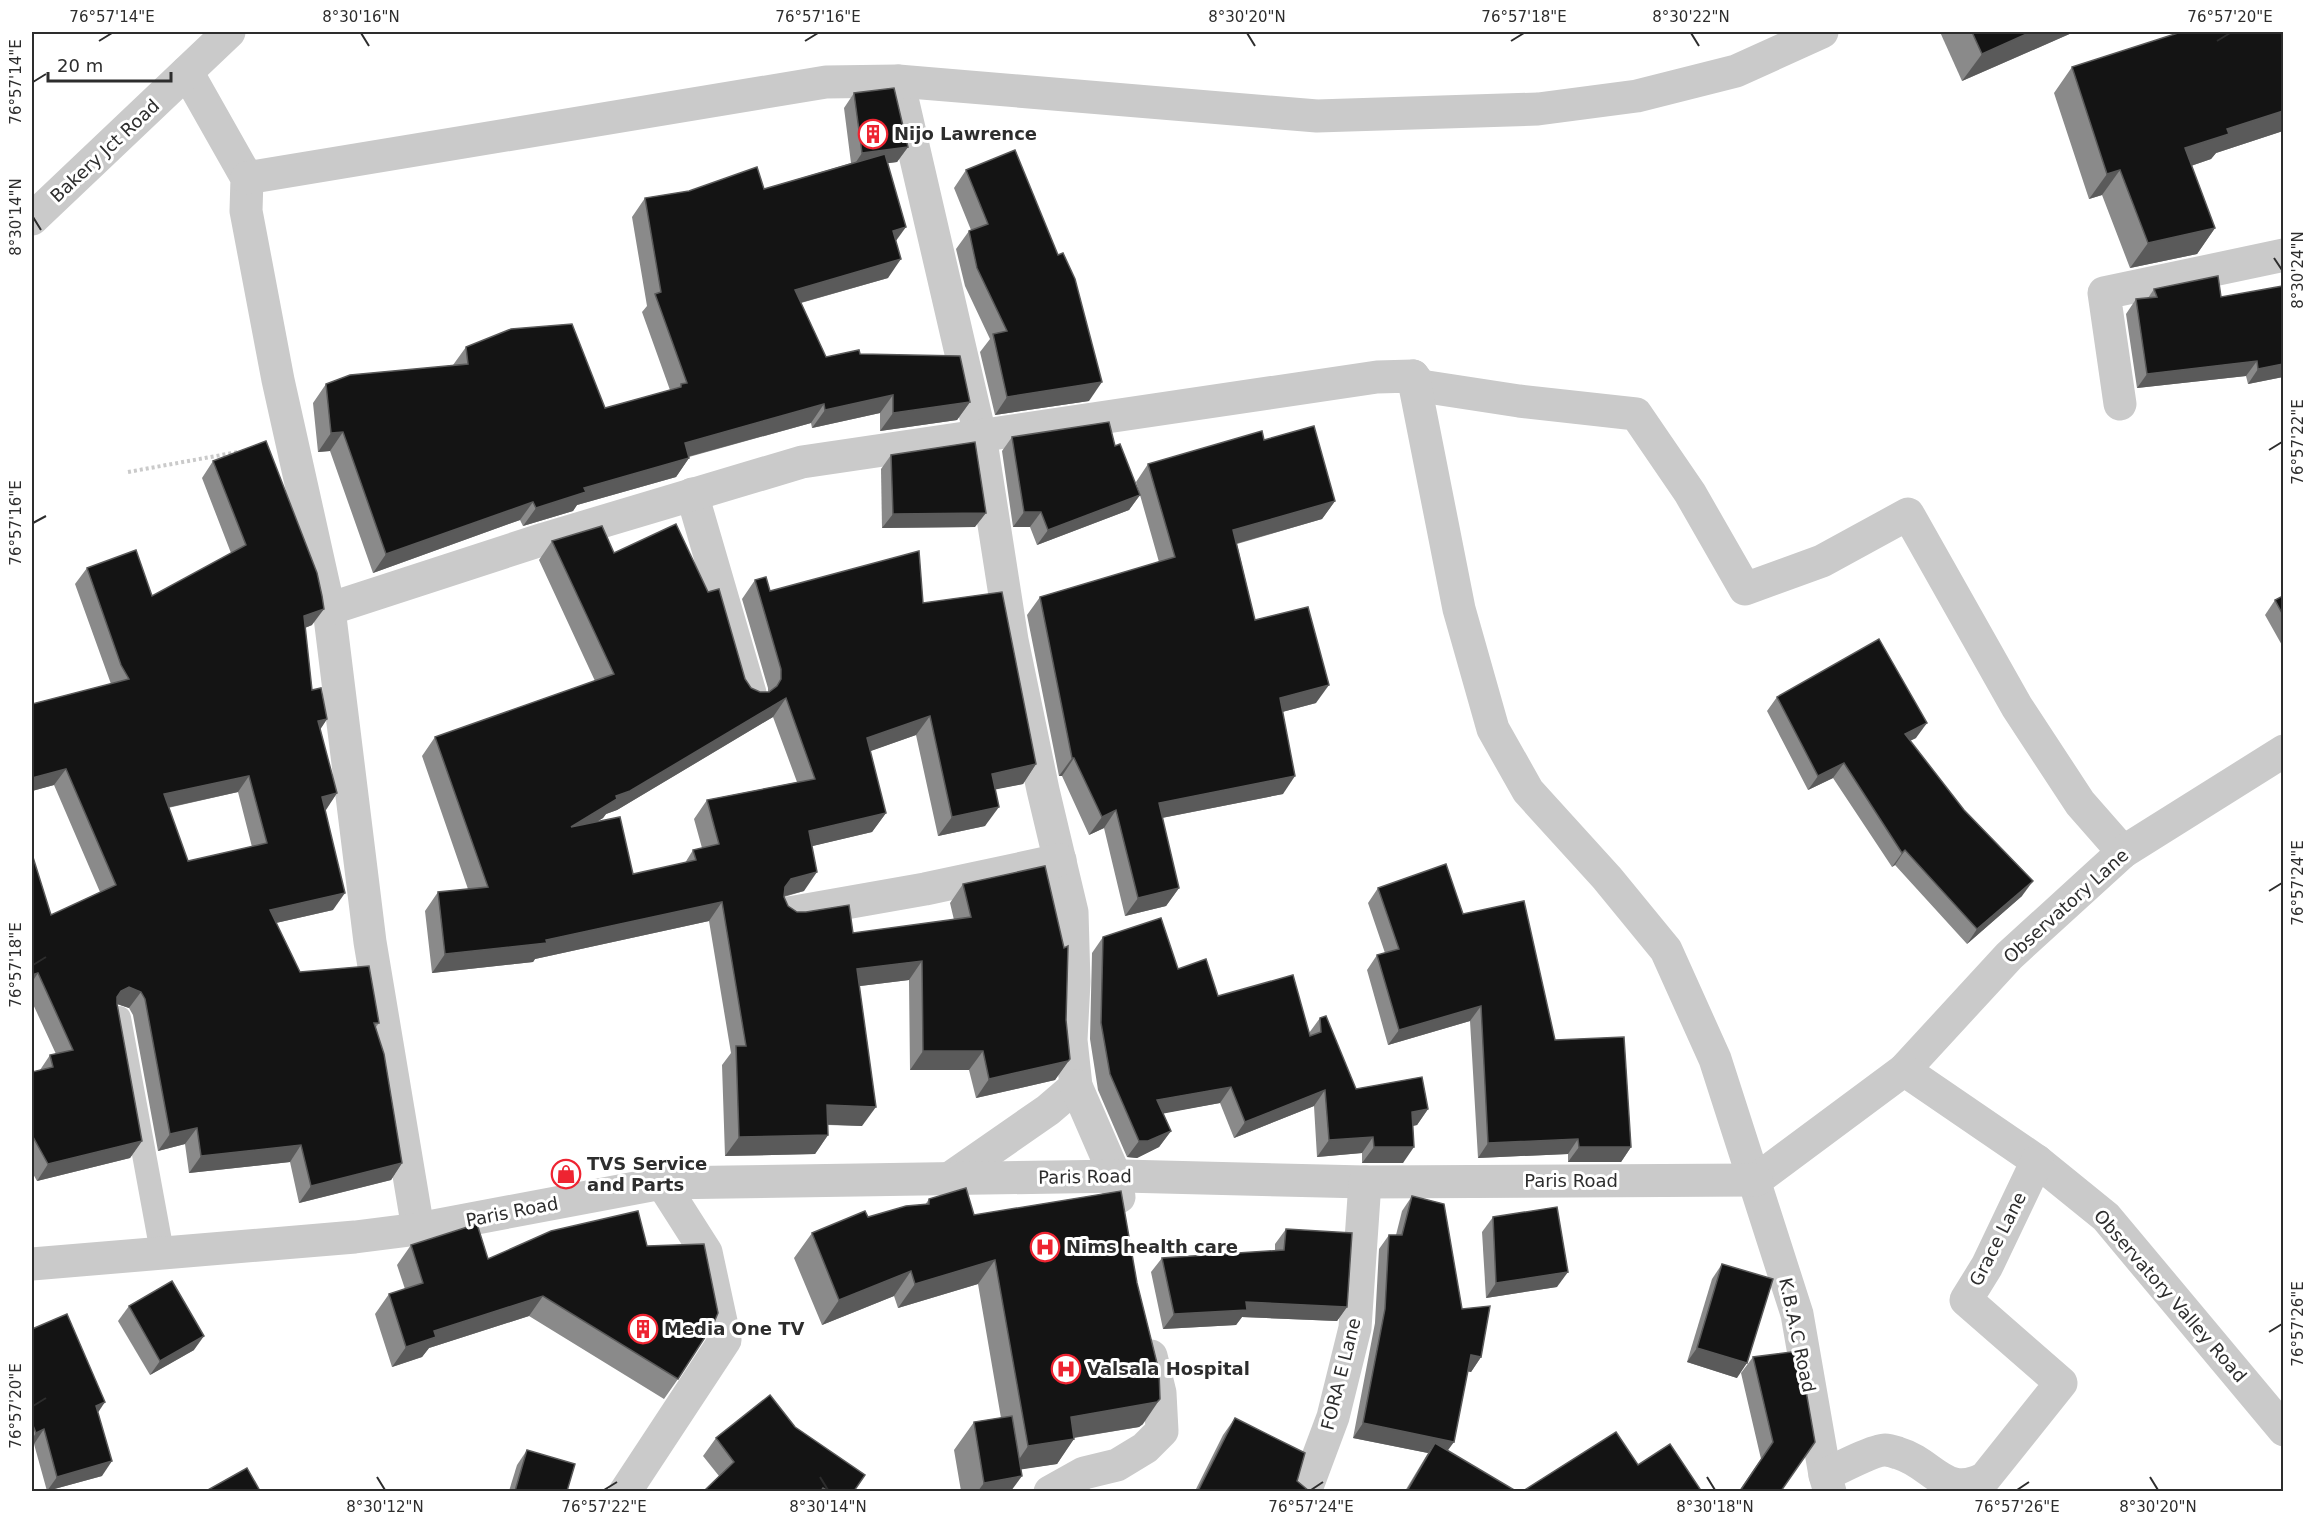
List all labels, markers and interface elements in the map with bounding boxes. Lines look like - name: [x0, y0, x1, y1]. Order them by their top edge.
- text: 76°57'14"E: [69, 8, 155, 26]
- text: 8°30'16"N: [322, 8, 400, 26]
- text: 76°57'16"E: [775, 8, 861, 26]
- text: 8°30'20"N: [1208, 8, 1286, 26]
- text: 76°57'18"E: [1481, 8, 1567, 26]
- text: 8°30'22"N: [1652, 8, 1730, 26]
- text: 76°57'20"E: [2187, 8, 2273, 26]
- text: 76°57'14"E: [7, 39, 25, 125]
- scale bar: [48, 45, 171, 83]
- text: 20 m: [57, 55, 103, 76]
- street label: Bakery Jct Road: [46, 95, 163, 206]
- building icon: Nijo Lawrence: [857, 118, 889, 150]
- place label: Nijo Lawrence: [894, 123, 1037, 144]
- text: 8°30'14"N: [7, 178, 25, 256]
- text: 8°30'24"N: [2289, 231, 2307, 309]
- text: 76°57'22"E: [2289, 399, 2307, 485]
- text: 76°57'16"E: [7, 480, 25, 566]
- text: 76°57'24"E: [2289, 840, 2307, 926]
- street label: Observatory Lane: [1999, 844, 2132, 967]
- text: 76°57'18"E: [7, 922, 25, 1008]
- place label: TVS Service and Parts: [587, 1153, 707, 1195]
- shop icon: TVS Service and Parts: [550, 1158, 582, 1190]
- street label: Paris Road: [1038, 1165, 1132, 1188]
- street label: Paris Road: [1524, 1170, 1618, 1191]
- street label: Grace Lane: [1965, 1188, 2030, 1289]
- street label: Paris Road: [464, 1192, 560, 1231]
- street label: Observatory Valley Road: [2090, 1205, 2251, 1386]
- hospital icon: Nims health care: [1029, 1231, 1061, 1263]
- place label: Nims health care: [1066, 1236, 1238, 1257]
- street label: K.B.A.C Road: [1775, 1276, 1820, 1394]
- text: 76°57'26"E: [2289, 1281, 2307, 1367]
- building icon: Media One TV: [627, 1313, 659, 1345]
- street label: FORA E Lane: [1316, 1316, 1365, 1432]
- place label: Media One TV: [664, 1318, 804, 1339]
- hospital icon: Valsala Hospital: [1050, 1353, 1082, 1385]
- place label: Valsala Hospital: [1087, 1358, 1250, 1379]
- text: 76°57'20"E: [7, 1363, 25, 1449]
- text: 8°30'12"N: [346, 1498, 424, 1516]
- text: 76°57'22"E: [561, 1498, 647, 1516]
- text: 8°30'14"N: [789, 1498, 867, 1516]
- text: 76°57'24"E: [1268, 1498, 1354, 1516]
- text: 8°30'18"N: [1676, 1498, 1754, 1516]
- text: 76°57'26"E: [1974, 1498, 2060, 1516]
- text: 8°30'20"N: [2119, 1498, 2197, 1516]

